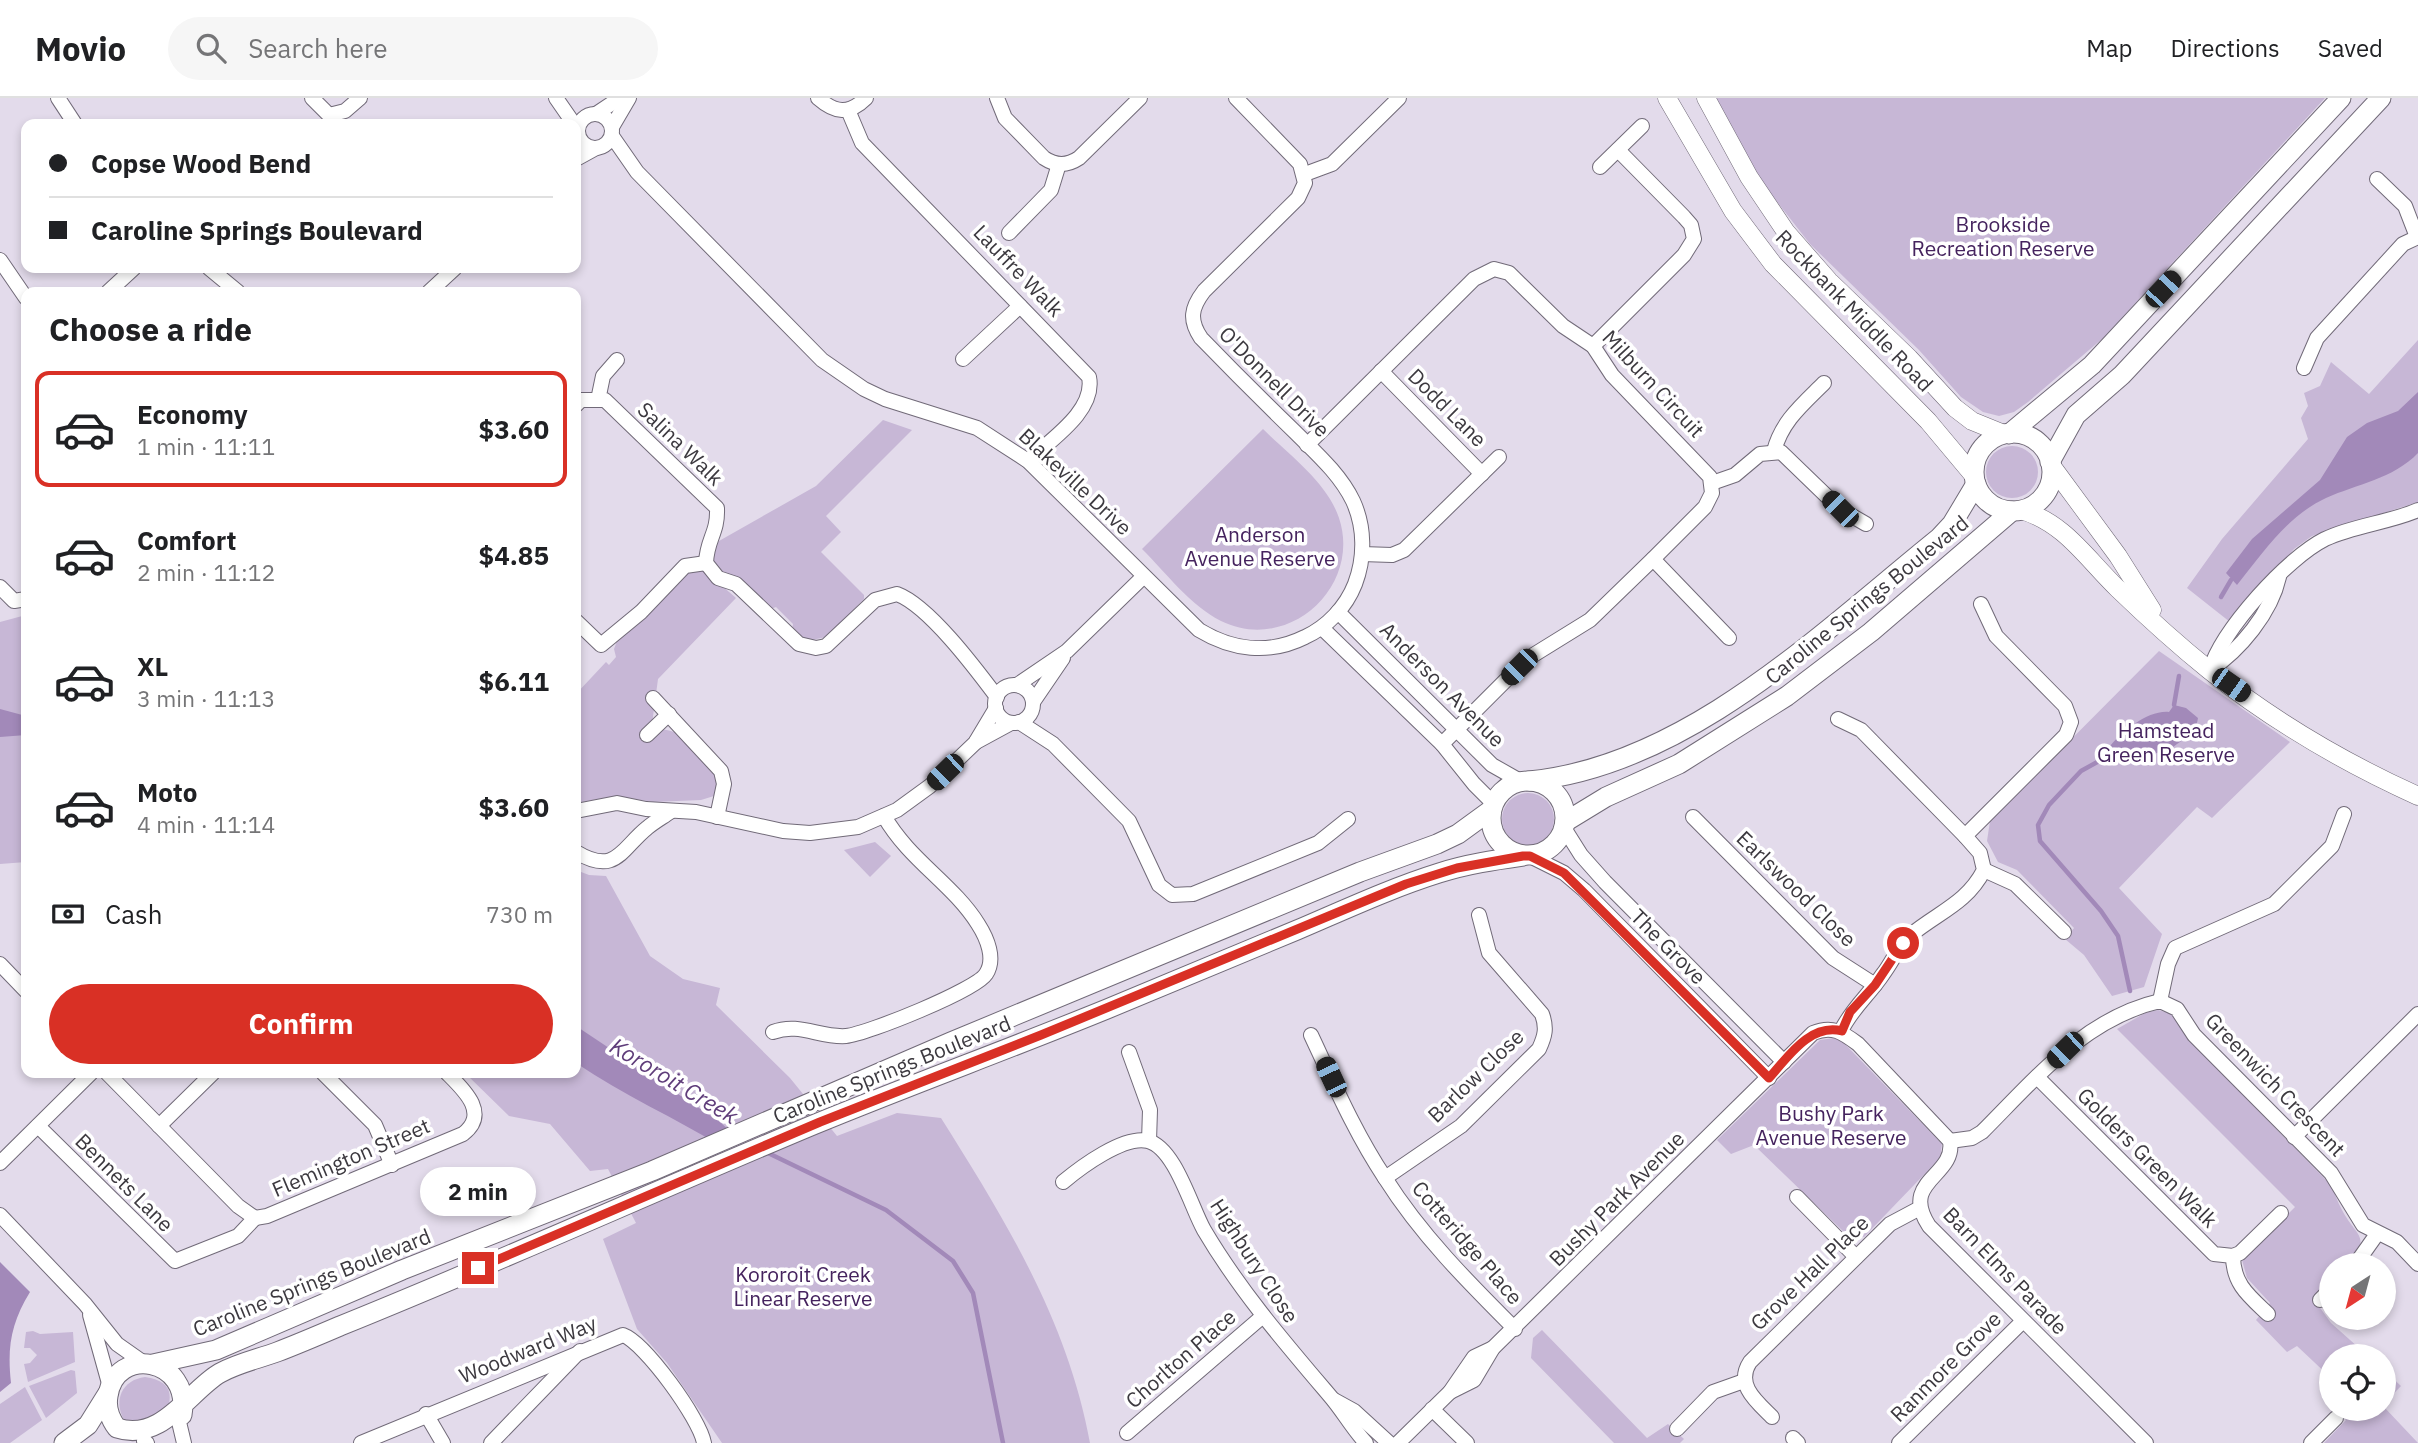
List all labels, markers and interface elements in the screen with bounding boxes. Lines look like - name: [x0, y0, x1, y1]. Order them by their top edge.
- search box: [168, 17, 658, 80]
- text: Movio: [35, 27, 126, 70]
- icon: search: [192, 29, 230, 67]
- text: Search here: [248, 31, 388, 65]
- text: Map: [2086, 32, 2132, 64]
- text: Directions: [2170, 32, 2280, 64]
- text: Saved: [2318, 32, 2383, 64]
- text: Copse Wood Bend: [91, 146, 311, 180]
- park label: Brookside Recreation Reserve: [1912, 210, 2094, 262]
- text: Caroline Springs Boulevard: [91, 213, 423, 247]
- street label: Lauffre Walk: [968, 218, 1070, 322]
- street label: Rockbank Middle Road: [1770, 223, 1939, 397]
- car: [2141, 266, 2186, 312]
- text: Choose a ride: [49, 308, 252, 350]
- street label: O'Donnell Drive: [1213, 320, 1336, 443]
- street label: Milburn Circuit: [1597, 323, 1711, 443]
- street label: Dodd Lane: [1402, 362, 1493, 453]
- street label: Salina Walk: [632, 395, 730, 491]
- text: Economy: [137, 397, 248, 431]
- icon: car: [53, 398, 116, 461]
- text: $3.60: [479, 412, 549, 446]
- street label: Blakeville Drive: [1013, 422, 1138, 541]
- text: 1 min · 11:11: [137, 431, 275, 461]
- car: [1818, 487, 1863, 531]
- street label: Caroline Springs Boulevard: [1759, 508, 1974, 690]
- park label: Anderson Avenue Reserve: [1184, 520, 1336, 572]
- text: Comfort: [137, 523, 236, 557]
- icon: car: [53, 524, 116, 587]
- text: $4.85: [479, 538, 549, 572]
- text: 2 min · 11:12: [137, 557, 275, 587]
- street label: Anderson Avenue: [1374, 616, 1511, 753]
- car: [1497, 645, 1542, 689]
- text: XL: [137, 649, 168, 683]
- icon: car: [53, 650, 116, 713]
- text: $6.11: [479, 664, 549, 698]
- car: [2208, 664, 2255, 706]
- text: 3 min · 11:13: [137, 683, 275, 713]
- park label: Hamstead Green Reserve: [2097, 716, 2235, 768]
- car: [923, 750, 968, 794]
- text: Moto: [137, 775, 197, 809]
- icon: car: [53, 776, 116, 839]
- text: $3.60: [479, 790, 549, 824]
- text: 4 min · 11:14: [137, 809, 275, 839]
- street label: Earlswood Close: [1731, 824, 1862, 952]
- icon: cash: [49, 895, 87, 933]
- text: Cash: [105, 897, 162, 931]
- text: 730 m: [486, 899, 553, 929]
- street label: The Grove: [1625, 902, 1713, 990]
- route start: [1887, 927, 1919, 959]
- button: Confirm: [49, 984, 553, 1064]
- street label: Greenwich Crescent: [2200, 1006, 2352, 1162]
- street label: Caroline Springs Boulevard: [769, 1008, 1015, 1130]
- street label: Barlow Close: [1421, 1022, 1529, 1128]
- car: [2043, 1028, 2088, 1072]
- water label: Kororoit Creek: [605, 1030, 745, 1131]
- car: [1313, 1054, 1350, 1100]
- street label: Golders Green Walk: [2072, 1081, 2224, 1233]
- park label: Bushy Park Avenue Reserve: [1755, 1099, 1907, 1151]
- street label: Flemington Street: [267, 1111, 434, 1203]
- street label: Bushy Park Avenue: [1543, 1125, 1690, 1272]
- street label: Bennets Lane: [69, 1127, 180, 1238]
- callout: 2 min: [420, 1166, 536, 1216]
- street label: Cotteridge Place: [1406, 1175, 1529, 1310]
- text: 2 min: [448, 1176, 508, 1206]
- street label: Highbury Close: [1204, 1193, 1305, 1328]
- street label: Barn Elms Parade: [1938, 1200, 2074, 1340]
- street label: Grove Hall Place: [1744, 1209, 1875, 1336]
- street label: Caroline Springs Boulevard: [189, 1221, 435, 1343]
- route end: [462, 1252, 494, 1284]
- north arrow: [2319, 1253, 2396, 1330]
- map controls: [2319, 1253, 2396, 1421]
- park label: Kororoit Creek Linear Reserve: [733, 1260, 873, 1312]
- street label: Chorlton Place: [1119, 1303, 1241, 1414]
- street label: Ranmore Grove: [1884, 1305, 2007, 1428]
- street label: Woodward Way: [455, 1309, 601, 1389]
- button: locate: [2319, 1344, 2396, 1421]

